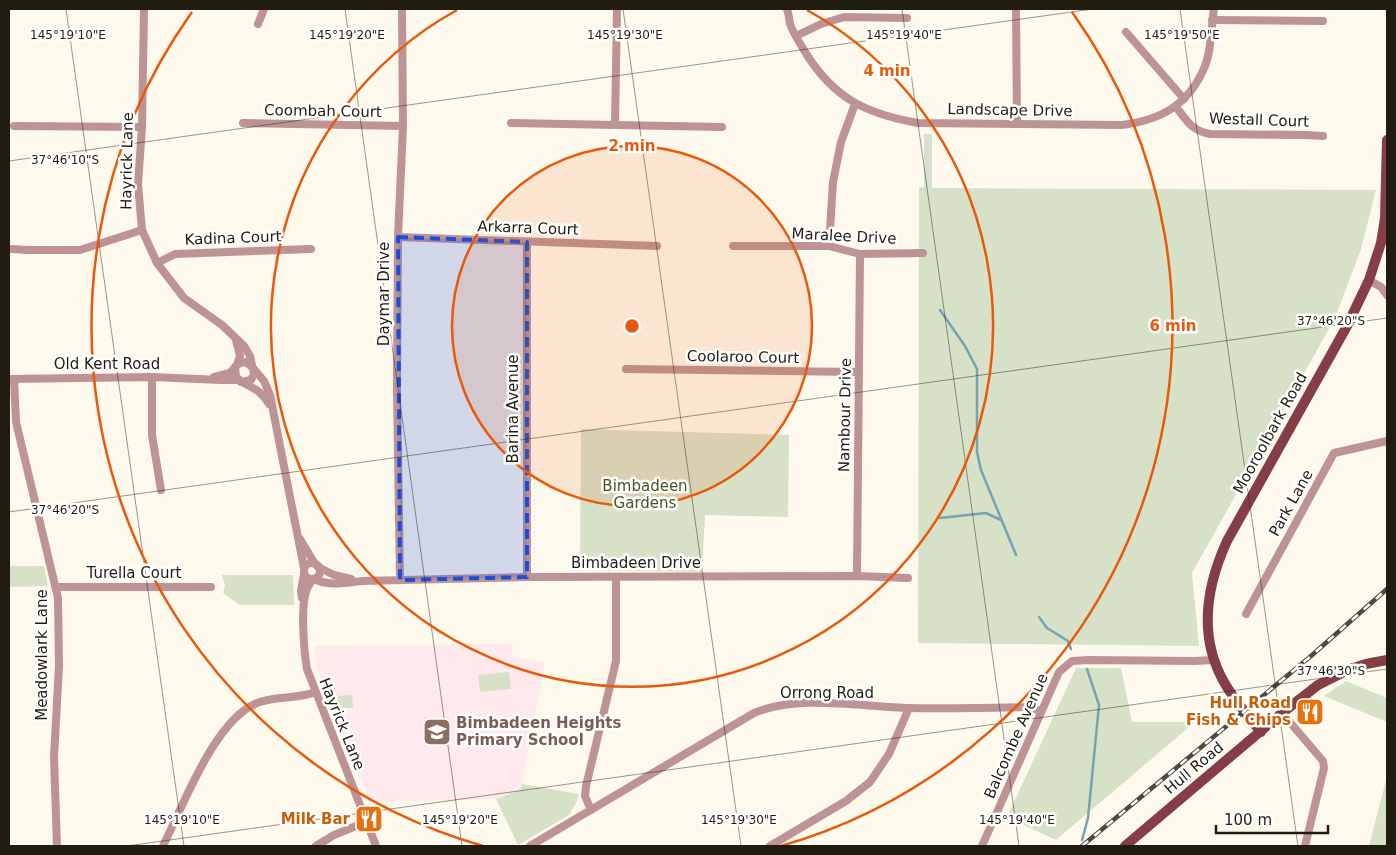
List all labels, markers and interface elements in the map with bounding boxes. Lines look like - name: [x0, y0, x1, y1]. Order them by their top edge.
- text: 145°19'10"E: [30, 28, 106, 42]
- text: 145°19'20"E: [309, 28, 385, 42]
- text: 145°19'30"E: [587, 28, 663, 42]
- text: 145°19'40"E: [866, 28, 942, 42]
- text: 145°19'50"E: [1144, 28, 1220, 42]
- text: 4 min: [863, 62, 911, 80]
- street label: Landscape Drive: [947, 100, 1073, 120]
- street label: Coombah Court: [264, 101, 382, 121]
- street label: Westall Court: [1209, 109, 1310, 131]
- street label: Hayrick Lane: [117, 112, 137, 210]
- text: 2 min: [608, 137, 656, 155]
- text: 37°46'10"S: [31, 153, 99, 167]
- street label: Arkarra Court: [477, 217, 579, 239]
- street label: Maralee Drive: [791, 224, 897, 248]
- street label: Kadina Court: [184, 227, 282, 249]
- street label: Daymar Drive: [375, 242, 393, 346]
- text: 37°46'20"S: [1297, 314, 1365, 328]
- centre of rings: [623, 317, 641, 335]
- text: 6 min: [1149, 317, 1197, 335]
- street label: Coolaroo Court: [687, 347, 799, 367]
- street label: Barina Avenue: [504, 354, 522, 464]
- street label: Old Kent Road: [54, 355, 160, 373]
- street label: Nambour Drive: [835, 358, 855, 472]
- street label: Mooroolbark Road: [1229, 369, 1311, 497]
- street label: Park Lane: [1265, 467, 1317, 539]
- park label: Bimbadeen Gardens: [602, 477, 688, 512]
- text: 37°46'20"S: [31, 503, 99, 517]
- street label: Bimbadeen Drive: [571, 554, 701, 572]
- street label: Turella Court: [86, 564, 182, 582]
- street label: Meadowlark Lane: [33, 589, 51, 721]
- text: 37°46'30"S: [1297, 664, 1365, 678]
- street label: Balcombe Avenue: [980, 671, 1052, 801]
- street label: Hayrick Lane: [315, 675, 369, 773]
- street label: Orrong Road: [780, 684, 874, 702]
- place label: Hull Road Fish & Chips: [1186, 694, 1291, 729]
- restaurant icon: Hull Road Fish & Chips: [1295, 697, 1325, 727]
- place label: Bimbadeen Heights Primary School: [456, 714, 622, 749]
- school or university icon: Bimbadeen Heights Primary School: [422, 717, 452, 747]
- street label: Hull Road: [1161, 738, 1227, 798]
- scale bar: [1216, 802, 1328, 834]
- restaurant icon: Milk Bar: [354, 804, 384, 834]
- place label: Milk Bar: [281, 810, 351, 828]
- text: 100 m: [1224, 811, 1272, 829]
- text: 145°19'10"E: [144, 813, 220, 827]
- text: 145°19'20"E: [422, 813, 498, 827]
- text: 145°19'30"E: [701, 813, 777, 827]
- text: 145°19'40"E: [979, 813, 1055, 827]

